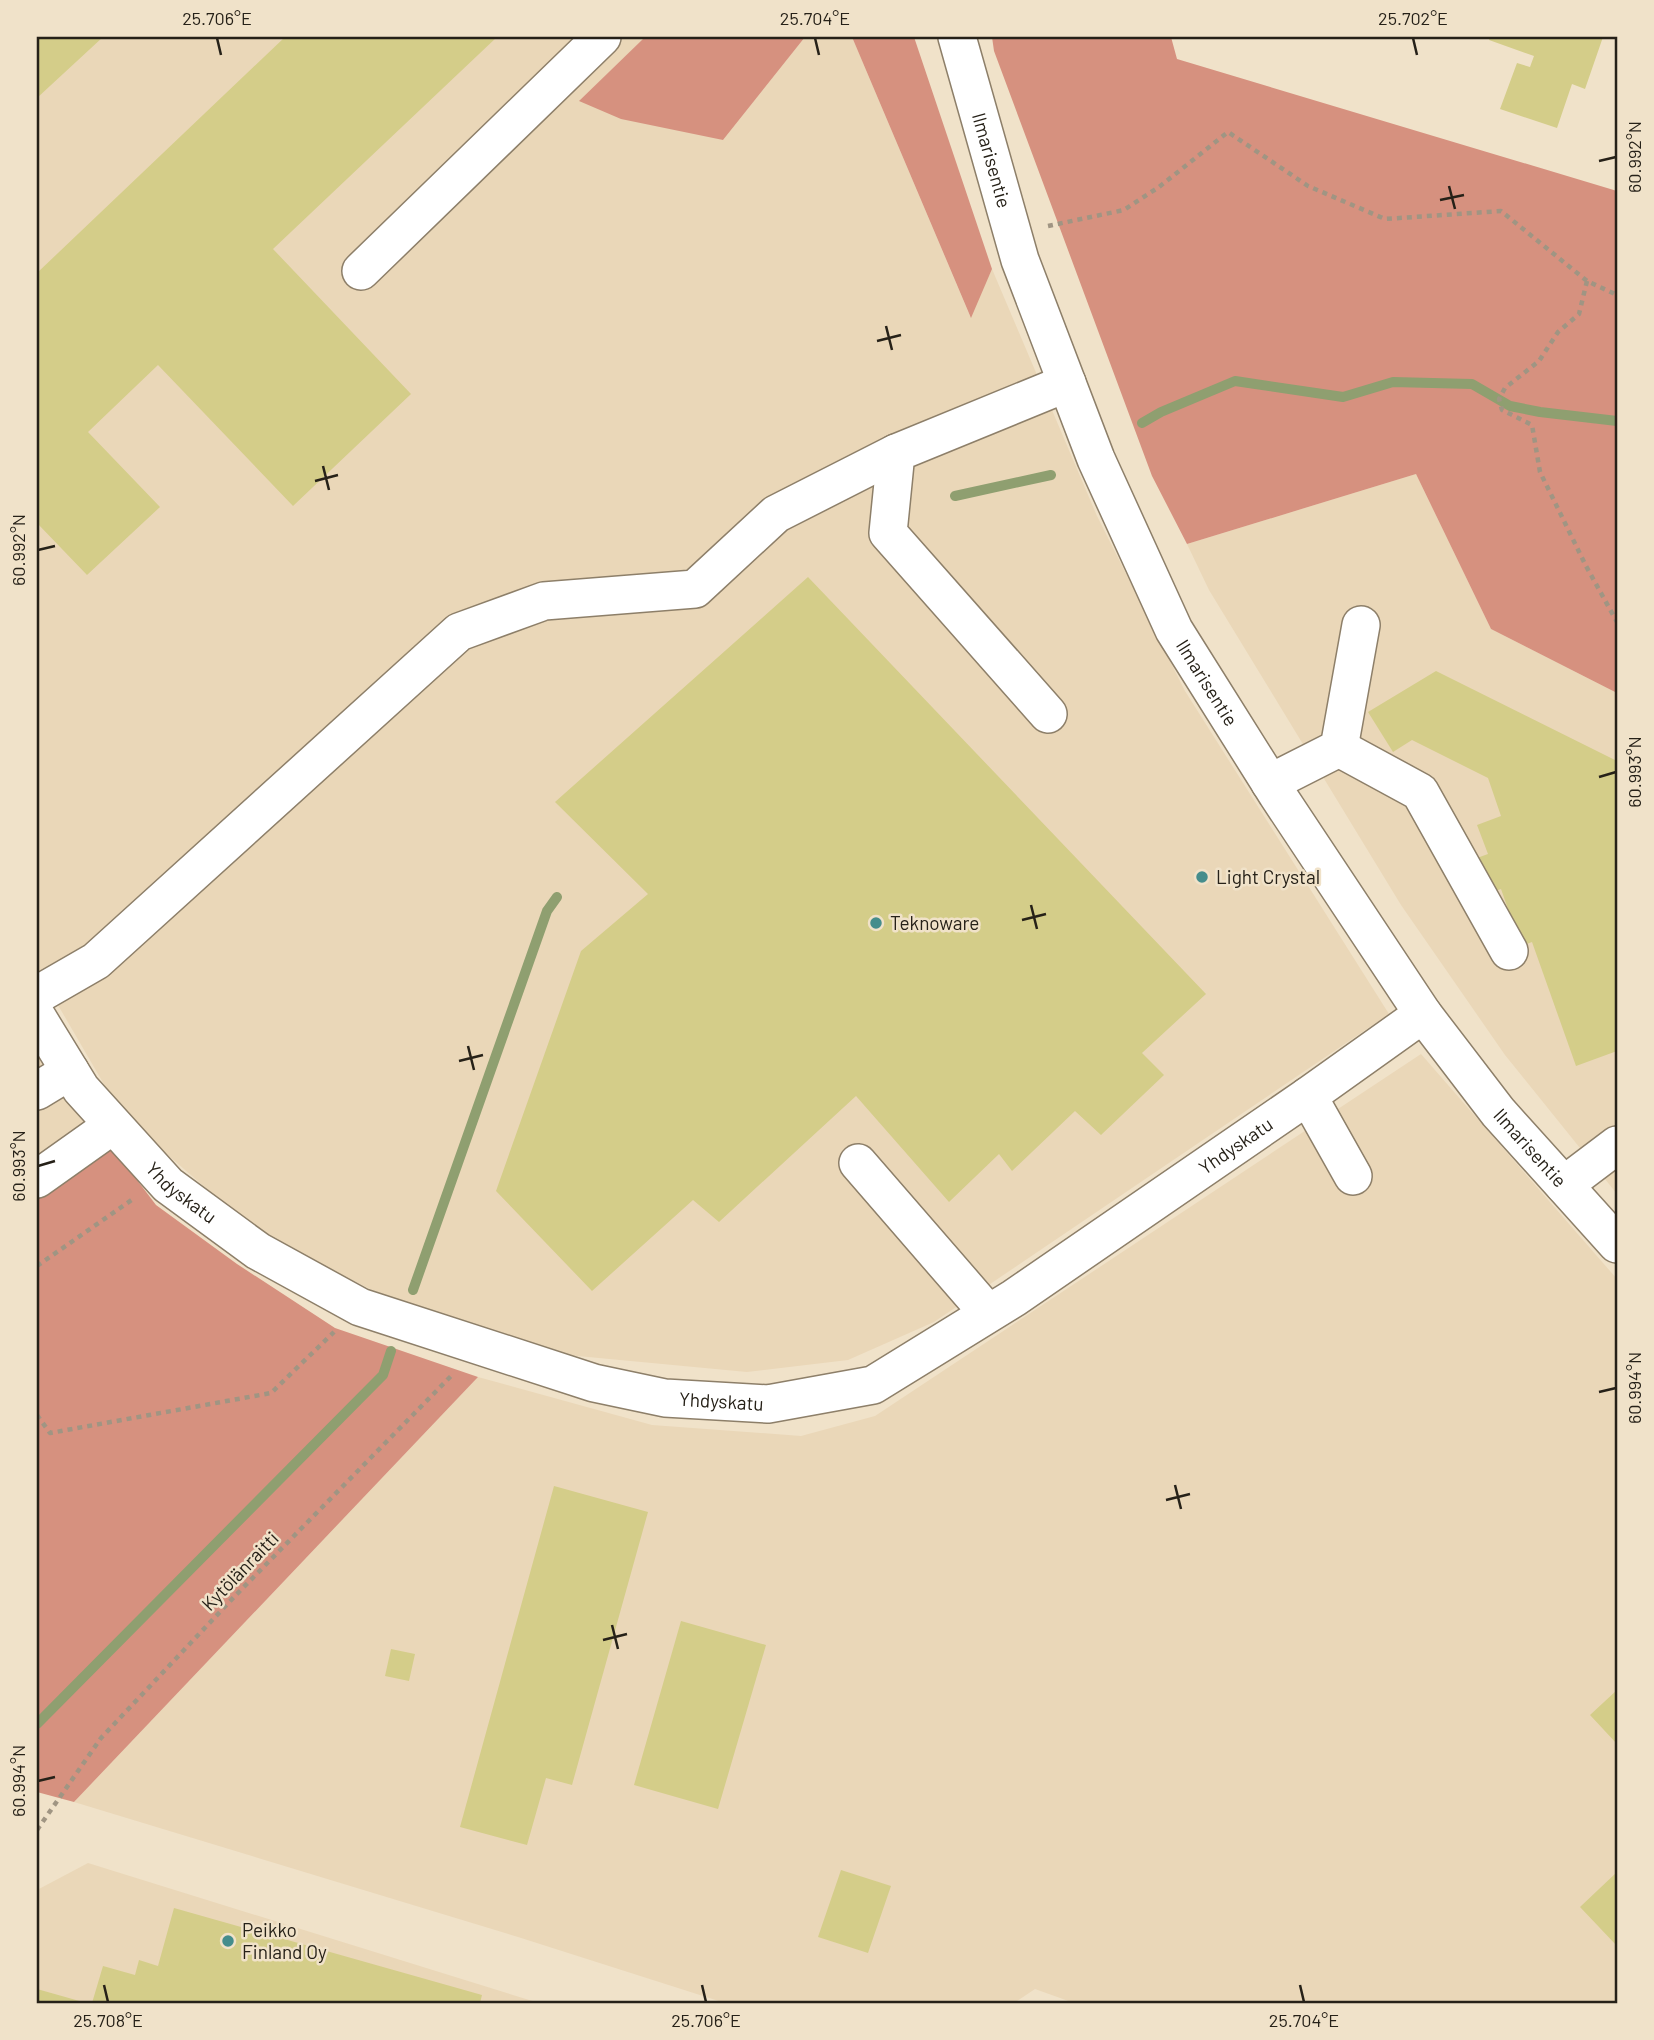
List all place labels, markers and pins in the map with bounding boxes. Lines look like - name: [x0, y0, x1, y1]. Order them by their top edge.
- place label: Light Crystal: [1216, 865, 1320, 888]
- marker: Light Crystal: [1194, 869, 1210, 885]
- place label: Teknoware: [890, 911, 979, 934]
- marker: Teknoware: [868, 915, 884, 931]
- place label: Peikko Finland Oy: [242, 1918, 327, 1963]
- marker: Peikko Finland Oy: [220, 1933, 236, 1949]

